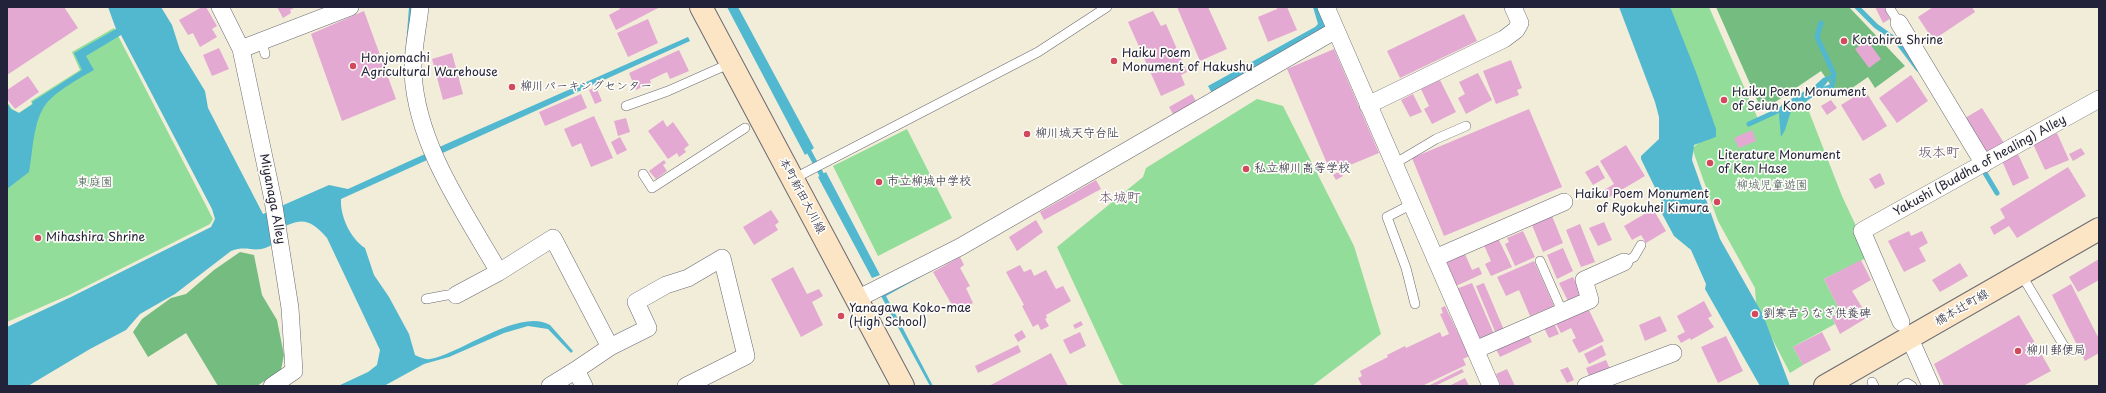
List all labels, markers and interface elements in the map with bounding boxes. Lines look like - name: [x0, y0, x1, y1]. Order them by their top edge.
- place label: Kotohira Shrine: [1852, 34, 1943, 48]
- marker: Kotohira Shrine: [1839, 36, 1849, 46]
- place label: Haiku Poem Monument of Hakushu: [1122, 47, 1253, 75]
- place label: Honjomachi Agricultural Warehouse: [361, 52, 498, 80]
- marker: Haiku Poem Monument of Hakushu: [1109, 56, 1119, 66]
- marker: Honjomachi Agricultural Warehouse: [348, 61, 358, 71]
- place label: 柳川パーキングセンター: [520, 80, 652, 94]
- marker: 柳川パーキングセンター: [507, 82, 517, 92]
- place label: Haiku Poem Monument of Seiun Kono: [1732, 86, 1866, 114]
- marker: Haiku Poem Monument of Seiun Kono: [1719, 95, 1729, 105]
- street label: Yakushi (Buddha of healing) Alley: [1891, 112, 2069, 220]
- place label: 柳川城天守台阯: [1035, 127, 1119, 141]
- marker: 柳川城天守台阯: [1022, 129, 1032, 139]
- district label: 坂本町: [1918, 145, 1960, 161]
- place label: Literature Monument of Ken Hase: [1718, 149, 1841, 177]
- street label: Miyanaga Alley: [256, 153, 288, 245]
- street label: 本町新田大川線: [776, 156, 828, 236]
- marker: Literature Monument of Ken Hase: [1705, 158, 1715, 168]
- place label: 私立柳川高等学校: [1254, 162, 1350, 176]
- marker: 私立柳川高等学校: [1241, 164, 1251, 174]
- place label: 市立柳城中学校: [887, 175, 971, 189]
- park label: 東庭園: [77, 176, 113, 190]
- marker: 市立柳城中学校: [874, 177, 884, 187]
- park label: 柳城児童遊園: [1736, 179, 1808, 193]
- place label: Haiku Poem Monument of Ryokuhei Kimura: [1575, 188, 1709, 216]
- district label: 本城町: [1099, 190, 1141, 206]
- marker: Haiku Poem Monument of Ryokuhei Kimura: [1712, 197, 1722, 207]
- place label: Mihashira Shrine: [46, 231, 145, 245]
- marker: Mihashira Shrine: [33, 233, 43, 243]
- street label: 橋本辻町線: [1932, 287, 1992, 329]
- place label: Yanagawa Koko-mae (High School): [849, 302, 971, 330]
- place label: 劉寒吉うなぎ供養碑: [1763, 307, 1871, 321]
- marker: 劉寒吉うなぎ供養碑: [1750, 309, 1760, 319]
- marker: Yanagawa Koko-mae (High School): [836, 311, 846, 321]
- place label: 柳川郵便局: [2026, 344, 2086, 358]
- marker: 柳川郵便局: [2013, 346, 2023, 356]

